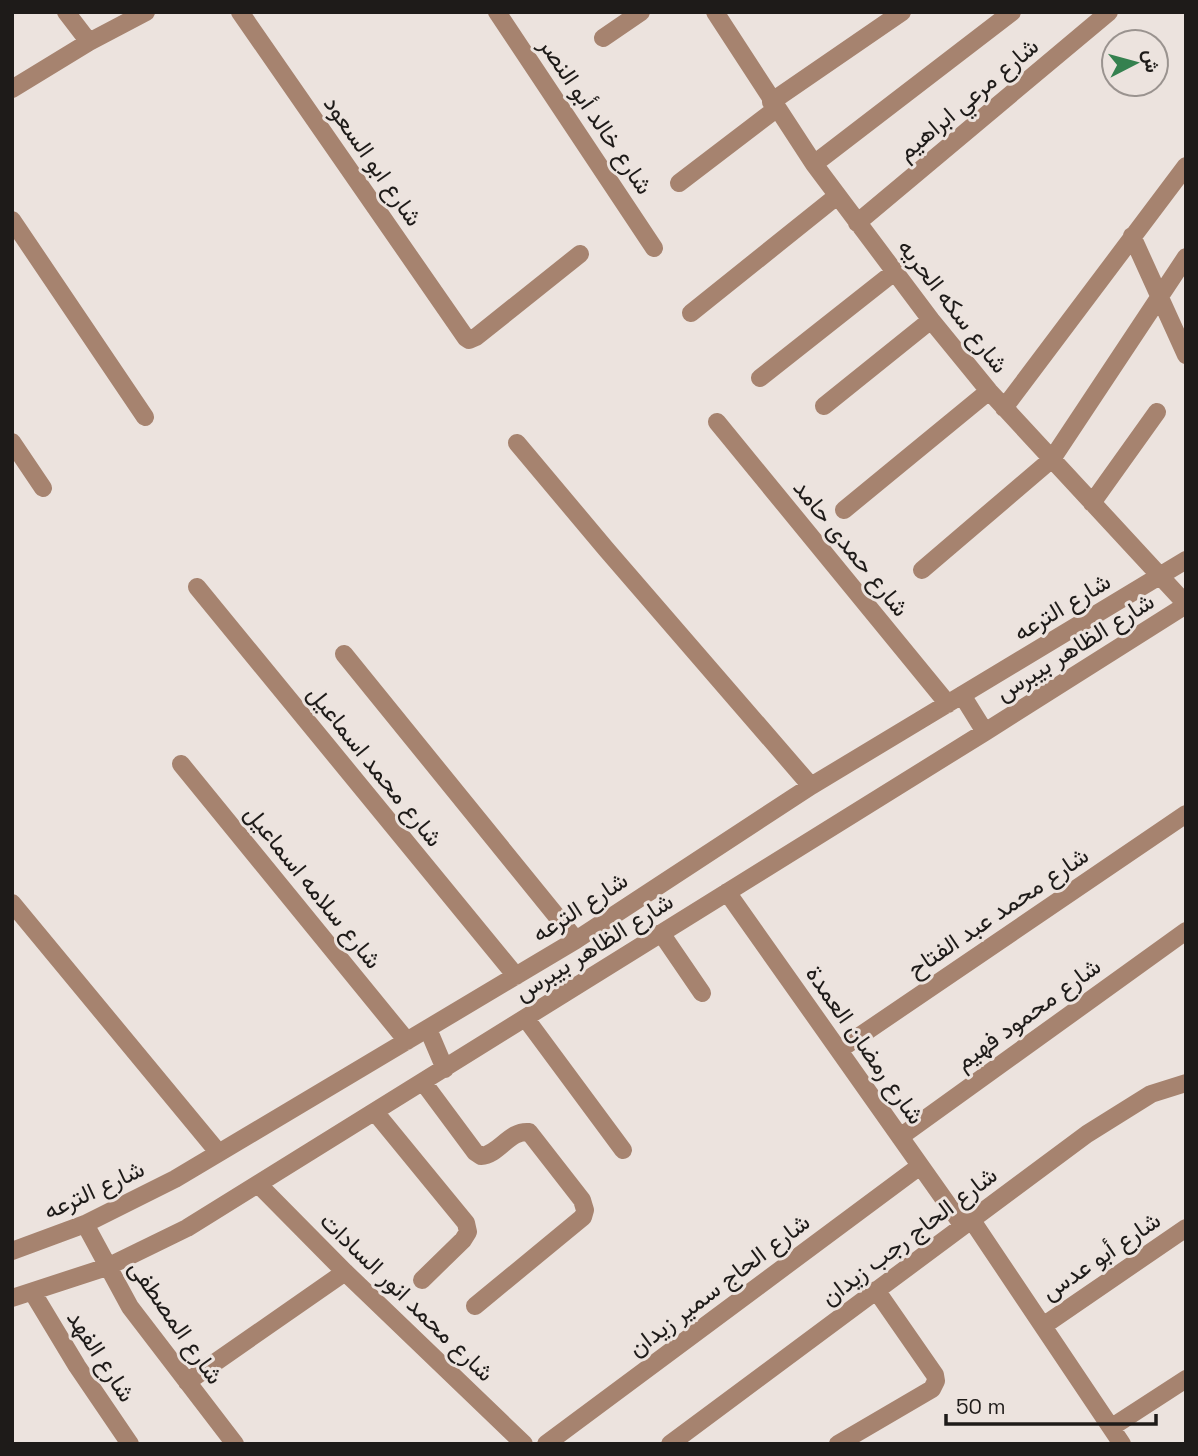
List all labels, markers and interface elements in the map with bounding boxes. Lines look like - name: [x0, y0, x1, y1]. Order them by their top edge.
- north arrow: [1100, 28, 1170, 98]
- street label: شارع مرعي ابراهيم: [891, 30, 1047, 170]
- street label: شارع خالد أبو النصر: [531, 31, 660, 201]
- text: ش: [1138, 49, 1165, 74]
- street label: شارع ابو السعود: [316, 89, 430, 233]
- street label: شارع سكه الحريه: [890, 232, 1016, 380]
- street label: شارع حمدى حامد: [786, 473, 916, 623]
- street label: شارع الترعه: [1008, 566, 1116, 648]
- street label: شارع الظاهر بيبرس: [990, 585, 1160, 709]
- street label: شارع محمد اسماعيل: [300, 679, 450, 853]
- street label: شارع سلامه اسماعيل: [237, 798, 389, 976]
- street label: شارع محمد عبد الفتاح: [901, 839, 1095, 985]
- street label: شارع الترعه: [526, 864, 634, 950]
- street label: شارع الظاهر بيبرس: [509, 885, 679, 1009]
- street label: شارع محمود فهيم: [949, 950, 1107, 1078]
- street label: شارع رمضان العمدة: [798, 959, 932, 1131]
- street label: شارع الترعه: [38, 1153, 150, 1227]
- street label: شارع الحاج رجب زيدان: [814, 1159, 1004, 1313]
- street label: شارع أبو عدس: [1035, 1204, 1167, 1308]
- street label: شارع محمد انور السادات: [313, 1205, 501, 1389]
- street label: شارع الحاج سمير زيدان: [622, 1206, 816, 1364]
- street label: شارع المصطفى: [121, 1253, 231, 1391]
- street label: شارع الفهد: [59, 1304, 143, 1408]
- scale bar: [946, 1382, 1156, 1426]
- text: 50 m: [956, 1393, 1006, 1420]

